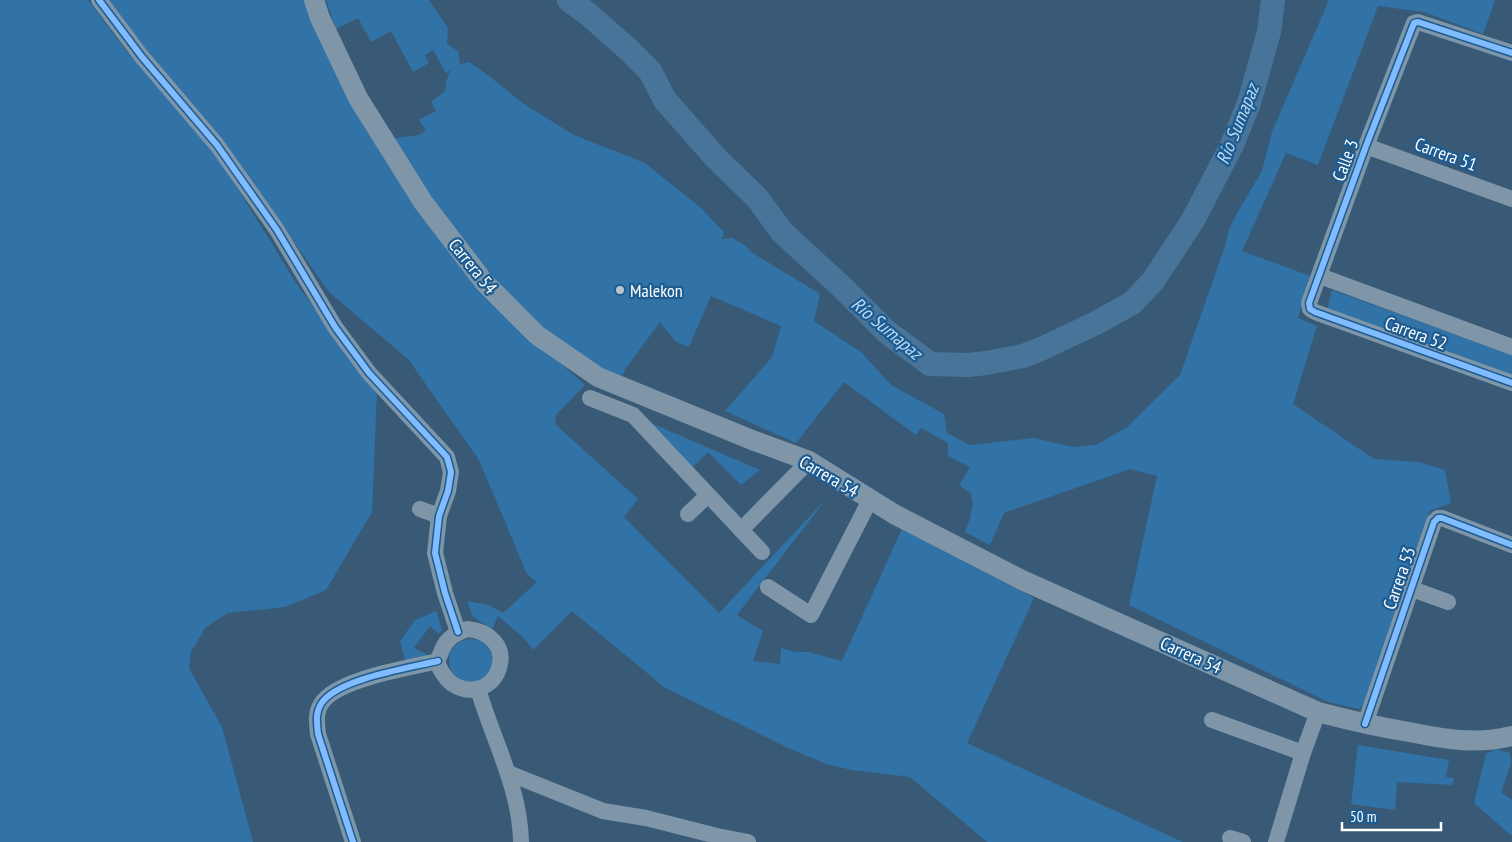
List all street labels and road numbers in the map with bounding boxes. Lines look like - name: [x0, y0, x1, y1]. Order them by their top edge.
- street label: Carrera 51: [1412, 132, 1480, 176]
- street label: Calle 3: [1327, 136, 1363, 184]
- street label: Carrera 54: [444, 234, 502, 298]
- street label: Carrera 52: [1382, 311, 1450, 355]
- street label: Carrera 54: [795, 450, 863, 502]
- street label: Carrera 53: [1378, 544, 1420, 612]
- street label: Carrera 54: [1157, 631, 1225, 679]

